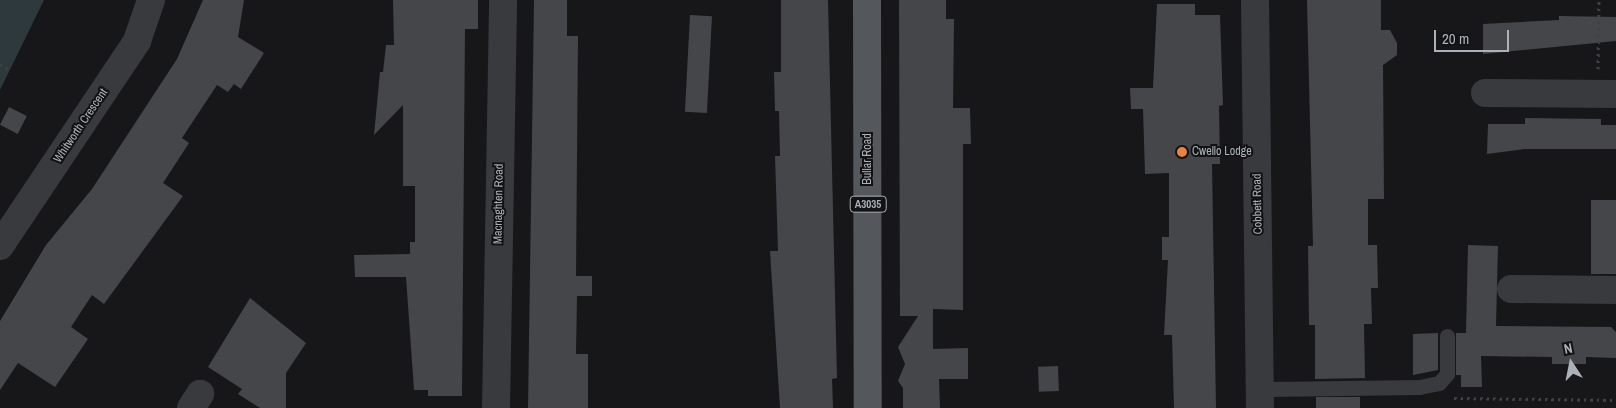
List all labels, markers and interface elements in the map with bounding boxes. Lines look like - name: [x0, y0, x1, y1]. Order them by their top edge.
- scale bar: [1436, 20, 1511, 52]
- text: 20 m: [1442, 28, 1469, 49]
- street label: Whitworth Crescent: [51, 86, 111, 166]
- street label: Bullar Road: [861, 133, 875, 185]
- place label: Cwello Lodge: [1192, 145, 1252, 159]
- marker: Cwello Lodge: [1176, 146, 1188, 158]
- street label: Macnaghten Road: [491, 164, 507, 244]
- street label: Cobbett Road: [1250, 174, 1266, 234]
- road number: A3035: [849, 195, 887, 212]
- north arrow: [1546, 338, 1596, 388]
- text: N: [1562, 339, 1574, 358]

